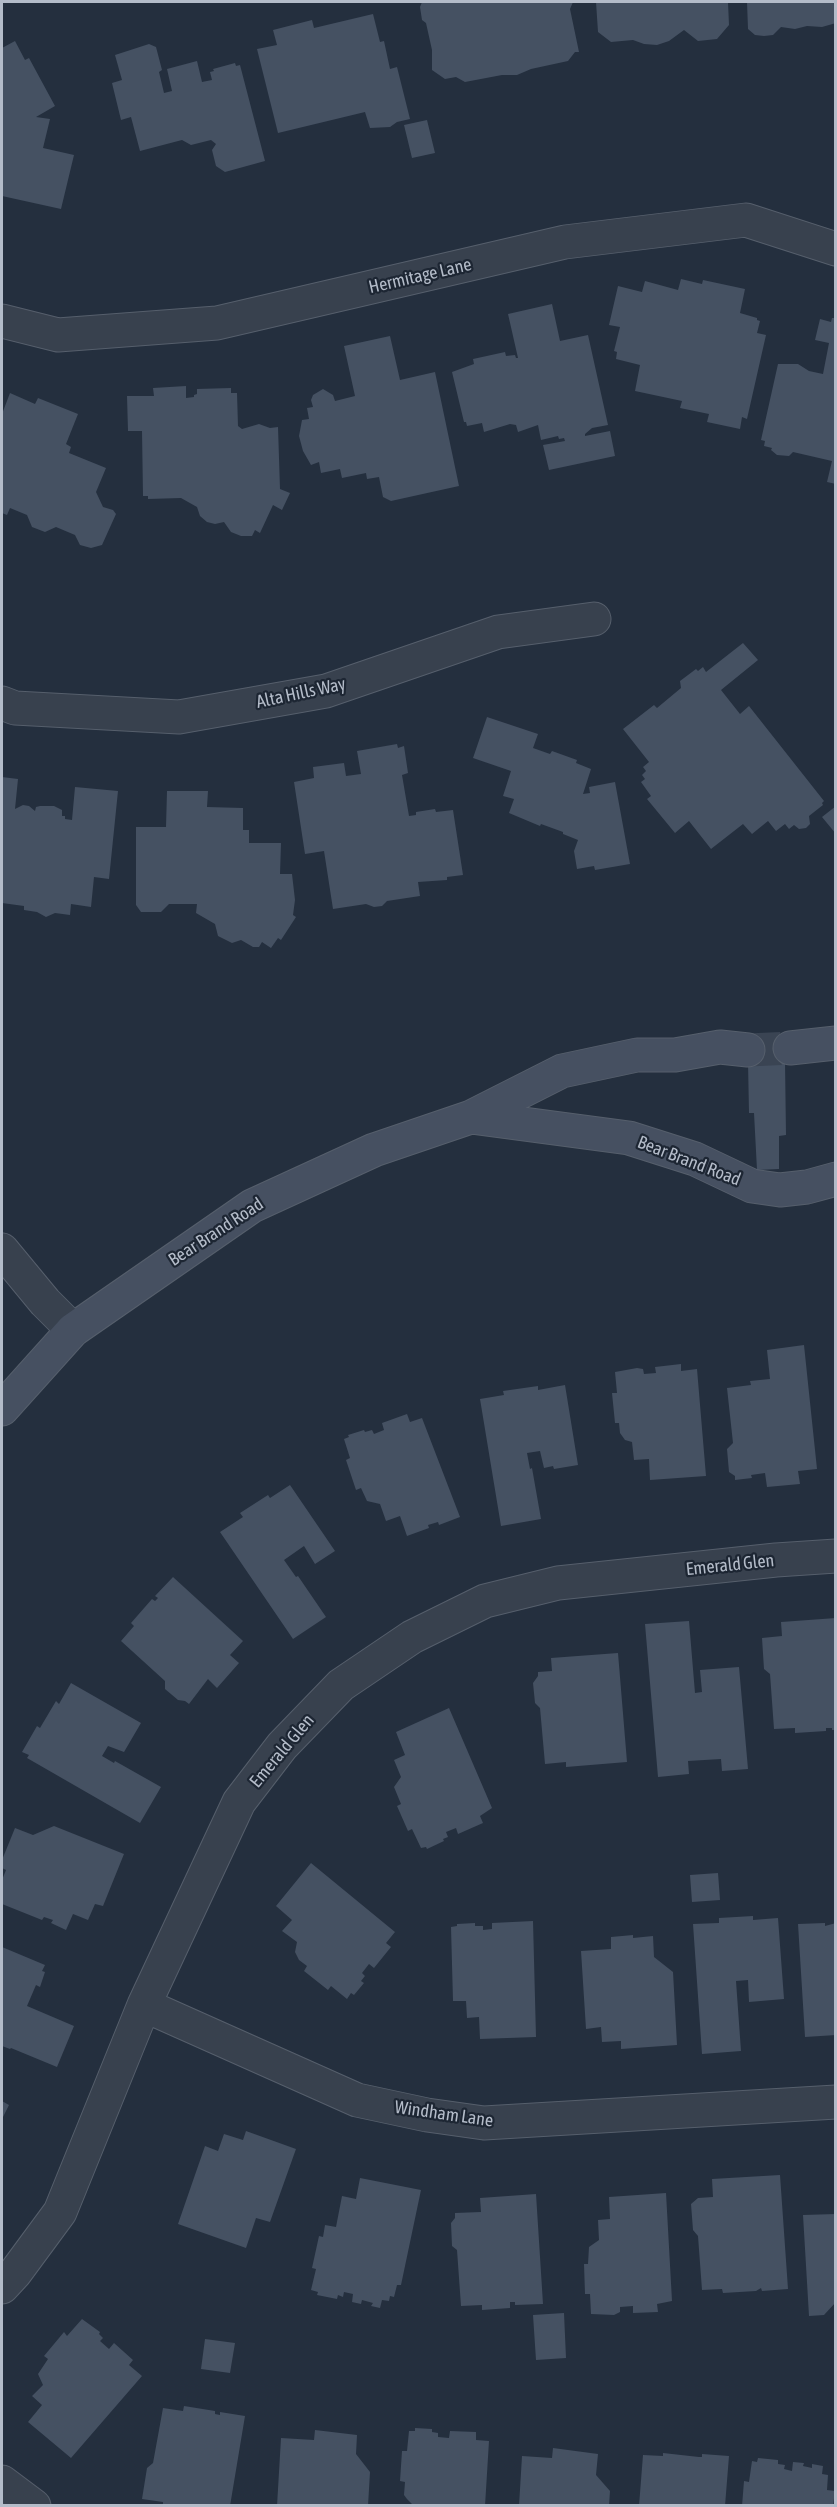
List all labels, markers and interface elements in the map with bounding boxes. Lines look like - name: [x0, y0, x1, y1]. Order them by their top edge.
- street label: Hermitage Lane: [366, 254, 474, 298]
- street label: Alta Hills Way: [254, 673, 348, 713]
- street label: Bear Brand Road: [634, 1131, 744, 1191]
- street label: Bear Brand Road: [164, 1193, 268, 1271]
- street label: Emerald Glen: [685, 1550, 775, 1580]
- street label: Emerald Glen: [245, 1710, 319, 1792]
- street label: Windham Lane: [393, 2096, 495, 2132]

